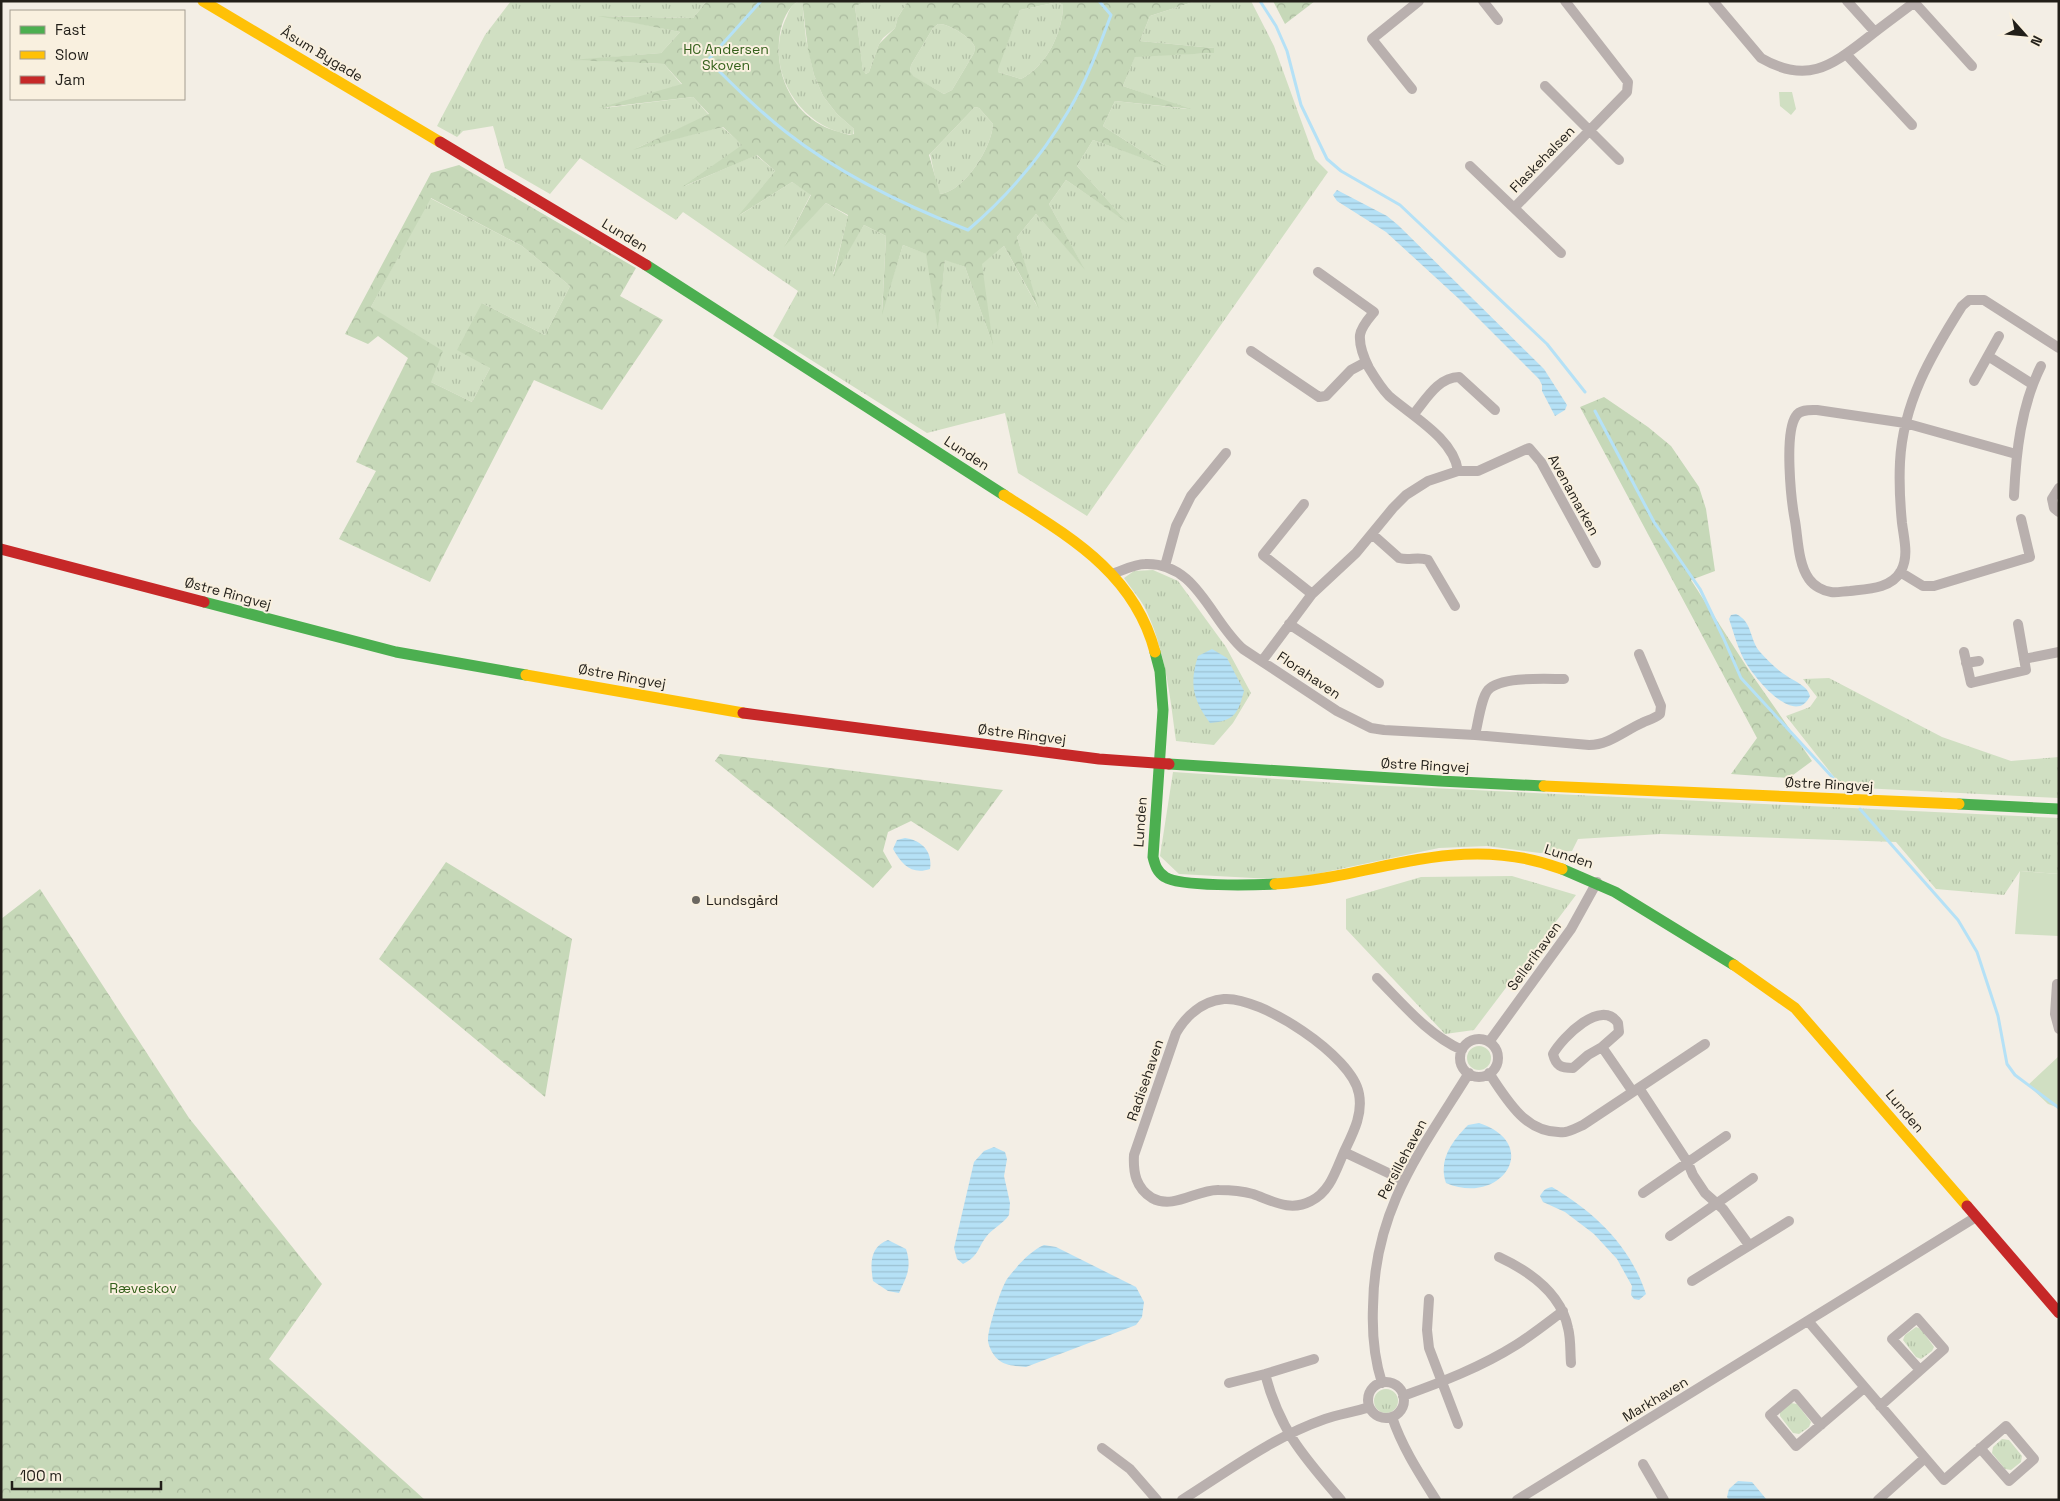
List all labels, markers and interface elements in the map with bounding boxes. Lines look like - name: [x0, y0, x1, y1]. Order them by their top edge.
- legend: [10, 10, 185, 100]
- north arrow: [2000, 10, 2050, 60]
- text: Fast: [55, 20, 86, 39]
- street label: Åsum Bygade: [278, 22, 366, 86]
- text: N: [2026, 33, 2047, 49]
- park label: HC Andersen Skoven: [683, 40, 769, 74]
- text: Slow: [55, 45, 89, 64]
- text: Jam: [55, 70, 85, 89]
- street label: Flaskehalsen: [1506, 122, 1578, 196]
- street label: Lunden: [599, 214, 651, 256]
- street label: Lunden: [941, 432, 993, 474]
- street label: Avenamarken: [1544, 451, 1604, 539]
- street label: Østre Ringvej: [183, 573, 273, 613]
- street label: Florahaven: [1274, 647, 1344, 703]
- street label: Østre Ringvej: [577, 659, 667, 693]
- street label: Østre Ringvej: [977, 720, 1067, 748]
- street label: Østre Ringvej: [1380, 754, 1470, 776]
- street label: Østre Ringvej: [1784, 773, 1874, 795]
- street label: Lunden: [1129, 796, 1151, 848]
- street label: Lunden: [1542, 840, 1596, 872]
- place label: Lundsgård: [706, 891, 778, 909]
- marker: Lundsgård: [690, 894, 702, 906]
- street label: Sellerihaven: [1503, 918, 1565, 994]
- street label: Radisehaven: [1123, 1037, 1167, 1123]
- street label: Lunden: [1882, 1086, 1928, 1136]
- street label: Persillehaven: [1373, 1116, 1431, 1202]
- park label: Ræveskov: [109, 1279, 177, 1297]
- street label: Markhaven: [1619, 1372, 1691, 1426]
- scale bar: [12, 1458, 161, 1490]
- text: 100 m: [20, 1466, 62, 1485]

